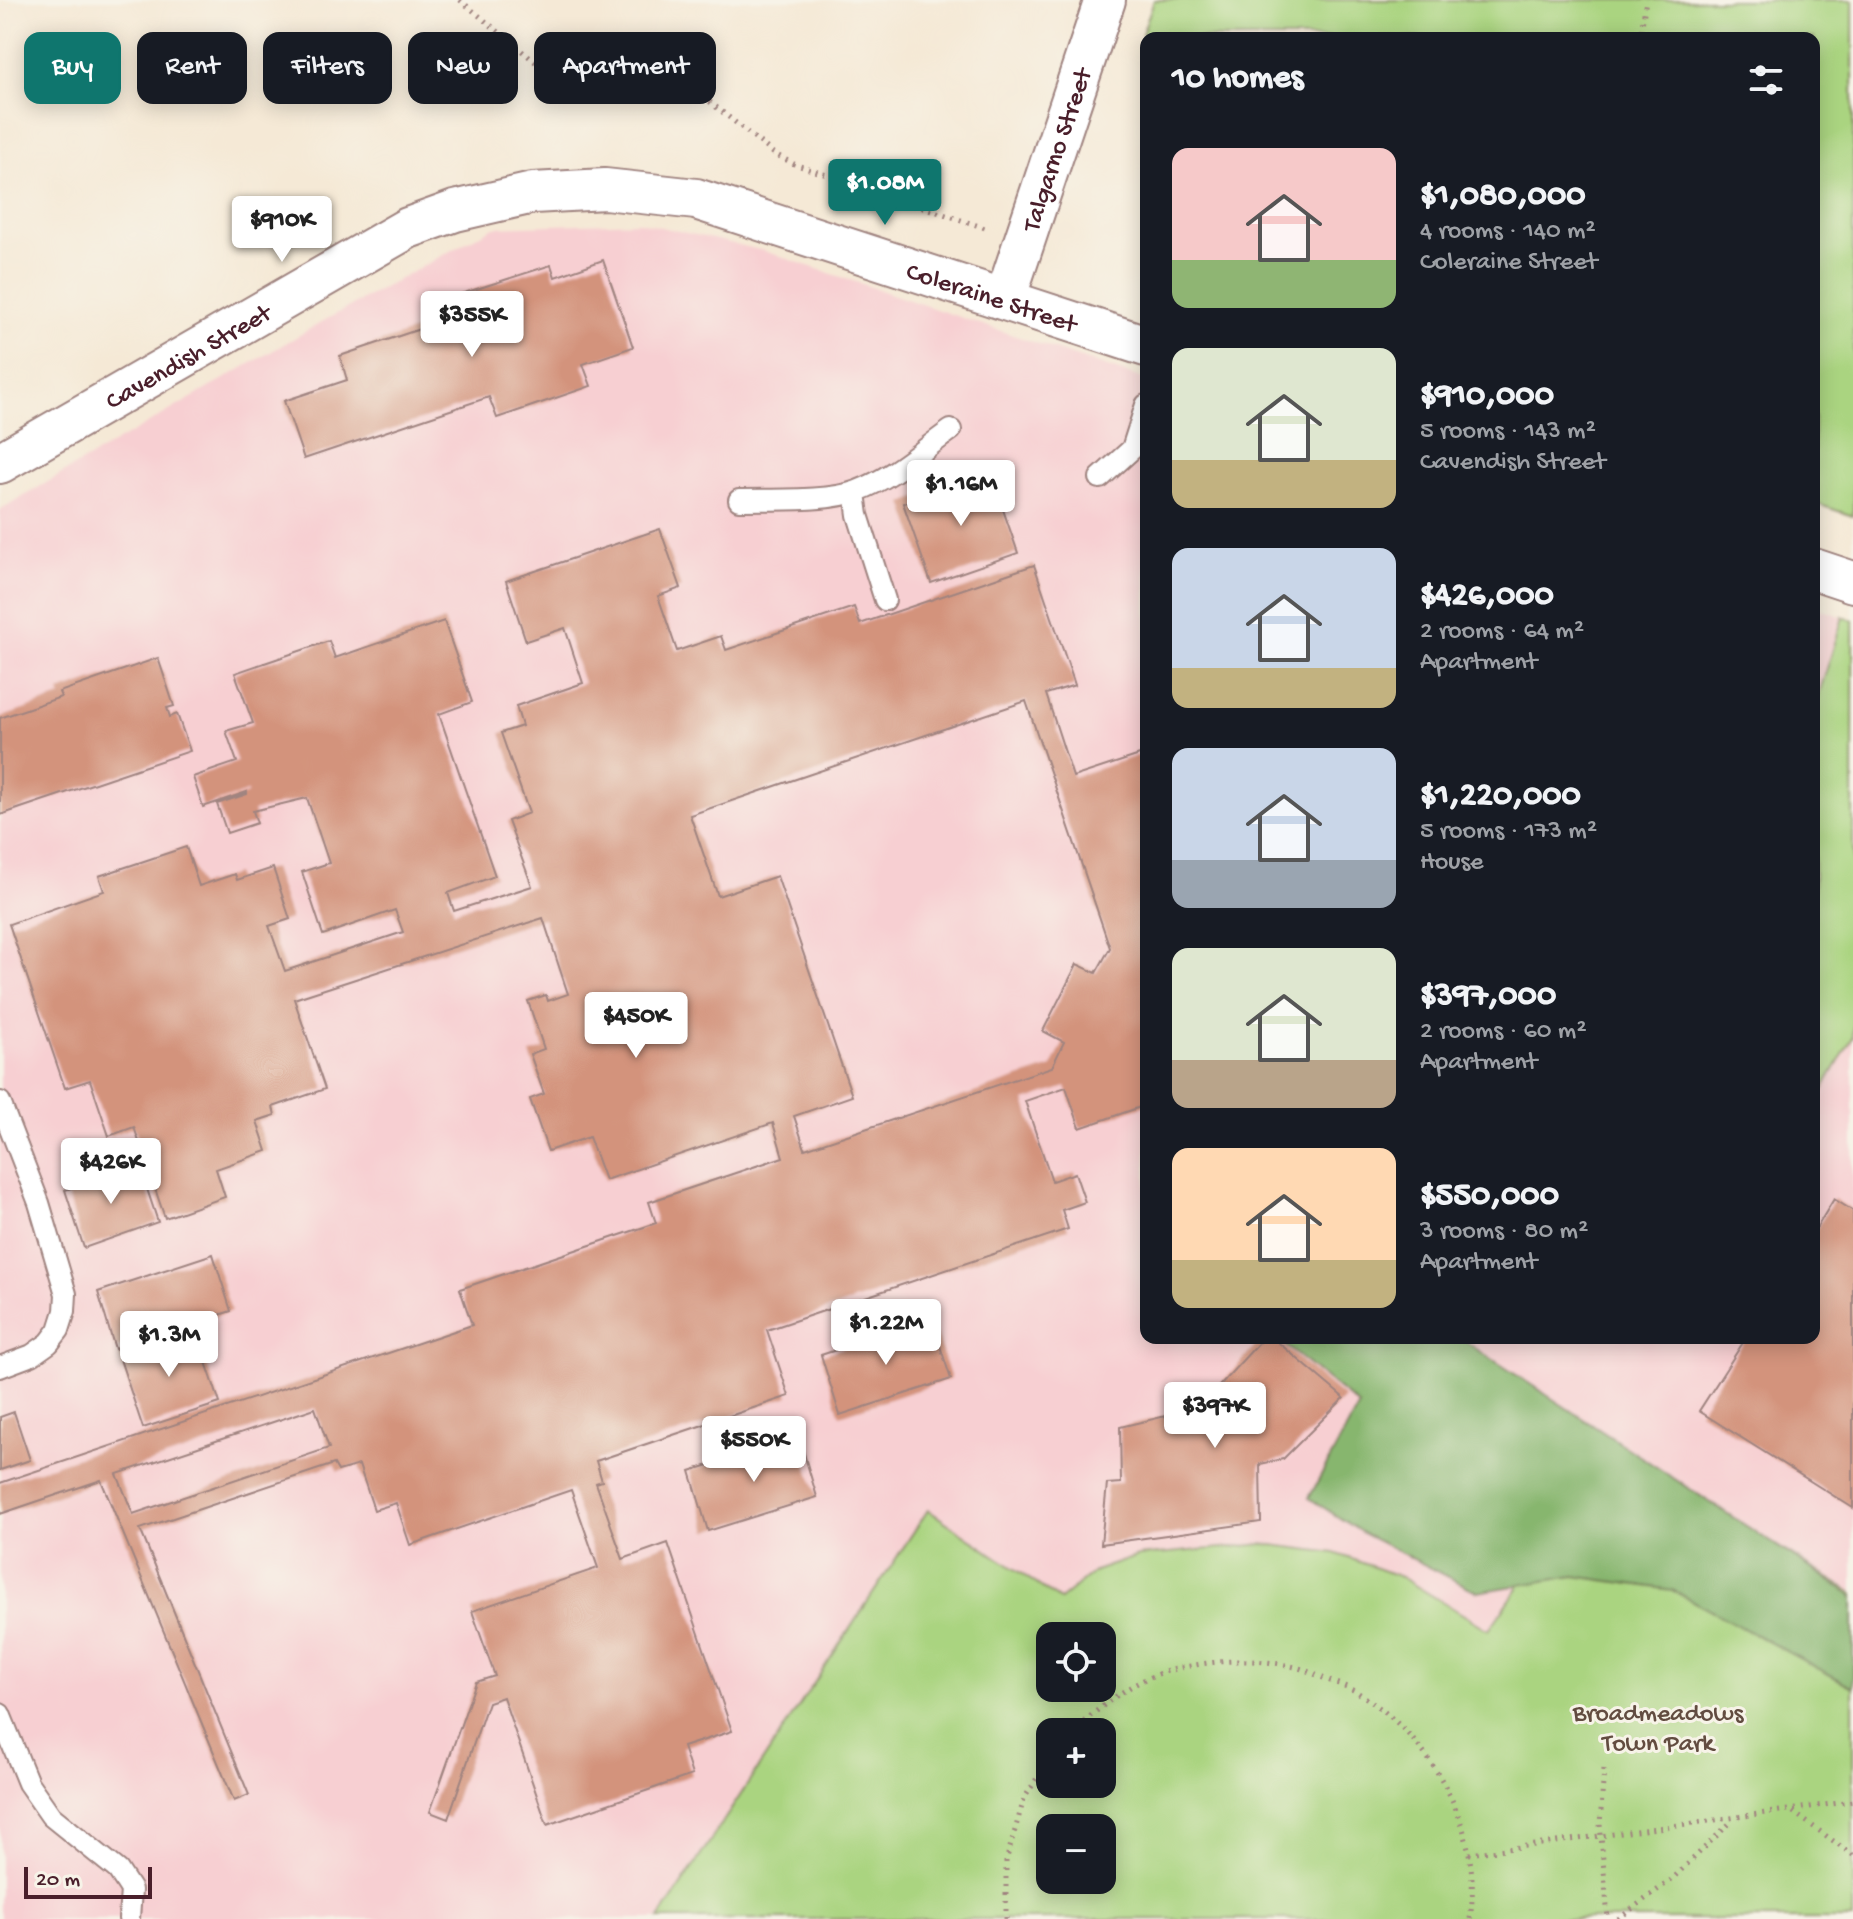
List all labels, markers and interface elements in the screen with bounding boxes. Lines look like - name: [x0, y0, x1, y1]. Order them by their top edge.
- chip: Buy: [24, 32, 121, 104]
- chip: Rent: [137, 32, 247, 104]
- chip: Filters: [263, 32, 392, 104]
- chip: New: [408, 32, 518, 104]
- chip: Apartment: [534, 32, 716, 104]
- icon: filters: [1744, 58, 1788, 102]
- text: 10 homes: [1172, 60, 1303, 100]
- street label: Talgarno Street: [1017, 63, 1102, 238]
- pin: $1.08M: [820, 159, 950, 227]
- text: $1.08M: [846, 169, 924, 200]
- text: $1,080,000: [1420, 177, 1586, 217]
- icon: home: [1236, 180, 1332, 276]
- pin: $910K: [226, 196, 338, 264]
- text: $910K: [250, 206, 314, 237]
- text: 4 rooms · 140 m²: [1420, 217, 1596, 248]
- text: Coleraine Street: [1420, 248, 1597, 279]
- street label: Coleraine Street: [902, 258, 1082, 343]
- pin: $355K: [416, 291, 528, 359]
- street label: Cavendish Street: [101, 298, 280, 419]
- text: $355K: [439, 301, 505, 332]
- text: $910,000: [1420, 377, 1554, 417]
- icon: home: [1236, 380, 1332, 476]
- text: 5 rooms · 143 m²: [1420, 417, 1596, 448]
- text: Cavendish Street: [1420, 448, 1606, 479]
- pin: $1.16M: [896, 460, 1026, 528]
- text: $1.16M: [925, 470, 997, 501]
- text: $426,000: [1420, 577, 1554, 617]
- icon: home: [1236, 580, 1332, 676]
- text: 2 rooms · 64 m²: [1420, 617, 1584, 648]
- text: Apartment: [1420, 648, 1537, 679]
- text: $1,220,000: [1420, 777, 1581, 817]
- icon: home: [1236, 780, 1332, 876]
- text: 5 rooms · 173 m²: [1420, 817, 1597, 848]
- text: House: [1420, 848, 1484, 879]
- text: $397,000: [1420, 977, 1556, 1017]
- icon: home: [1236, 980, 1332, 1076]
- pin: $450K: [580, 992, 692, 1060]
- text: $450K: [603, 1002, 669, 1033]
- text: 2 rooms · 60 m²: [1420, 1017, 1586, 1048]
- text: Apartment: [1420, 1048, 1537, 1079]
- pin: $426K: [55, 1138, 167, 1206]
- text: $426K: [79, 1148, 143, 1179]
- text: $550,000: [1420, 1177, 1559, 1217]
- icon: home: [1236, 1180, 1332, 1276]
- text: 3 rooms · 80 m²: [1420, 1217, 1588, 1248]
- text: Apartment: [1420, 1248, 1537, 1279]
- pin: $1.22M: [821, 1299, 951, 1367]
- text: $1.22M: [849, 1309, 923, 1340]
- pin: $1.3M: [113, 1311, 225, 1379]
- text: $1.3M: [138, 1321, 200, 1352]
- pin: $397K: [1159, 1382, 1271, 1450]
- text: $397K: [1182, 1392, 1248, 1423]
- pin: $550K: [698, 1416, 810, 1484]
- text: $550K: [720, 1426, 788, 1457]
- map controls: [1036, 1622, 1116, 1894]
- button: locate: [1036, 1622, 1116, 1702]
- park label: Broadmeadows Town Park: [1572, 1700, 1745, 1761]
- button: +: [1036, 1718, 1116, 1798]
- button: −: [1036, 1814, 1116, 1894]
- scale bar: [24, 1863, 152, 1899]
- text: 20 m: [36, 1868, 80, 1894]

